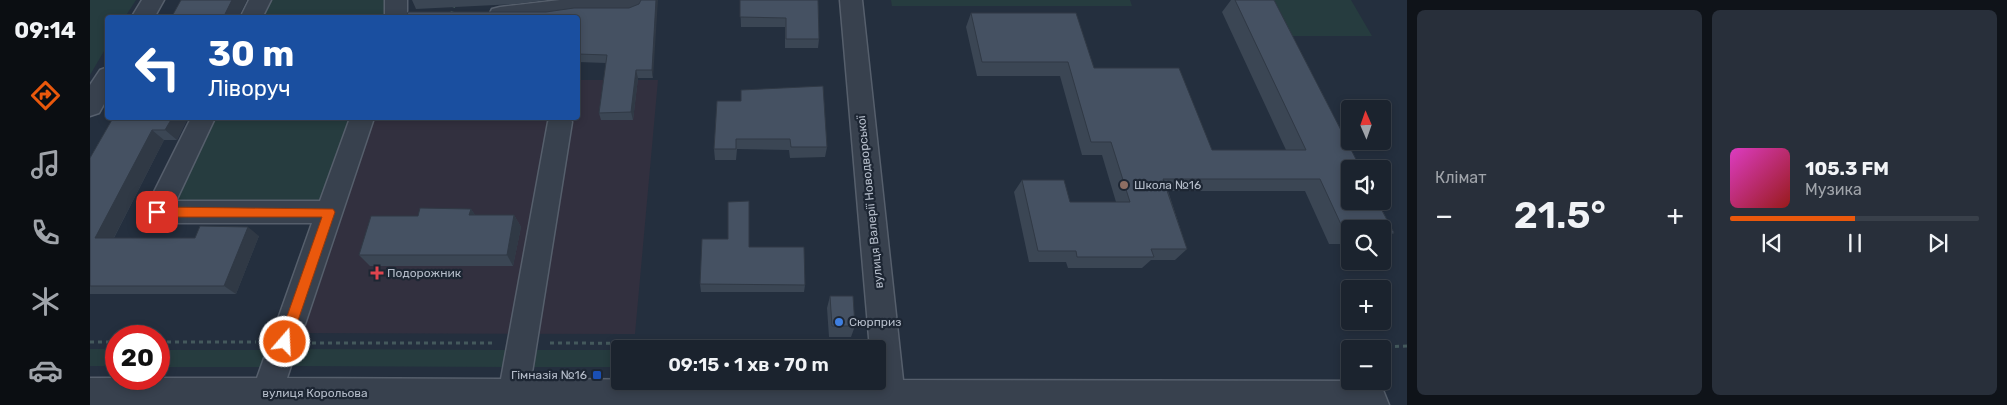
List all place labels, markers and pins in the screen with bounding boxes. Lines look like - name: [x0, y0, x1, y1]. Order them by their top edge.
- place label: Школа №16: [1134, 178, 1201, 192]
- marker: Школа №16: [1118, 179, 1130, 191]
- pin: [136, 191, 178, 233]
- place label: Подорожник: [387, 266, 462, 280]
- marker: Подорожник: [371, 267, 383, 279]
- place label: Сюрприз: [849, 315, 901, 329]
- marker: Сюрприз: [833, 316, 845, 328]
- place label: Гімназія №16: [511, 368, 587, 382]
- marker: Гімназія №16: [591, 369, 603, 381]

